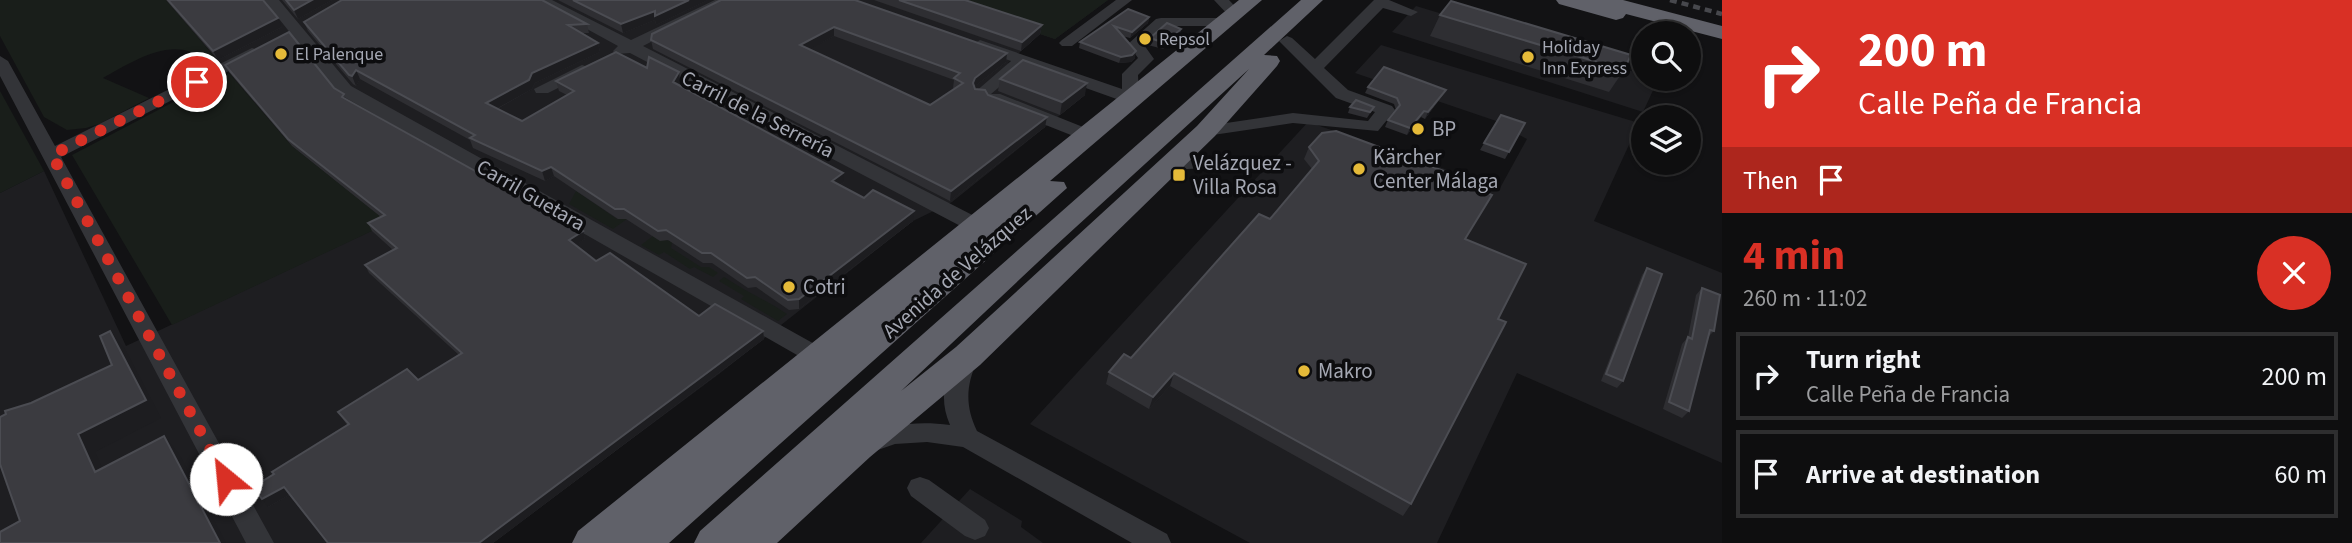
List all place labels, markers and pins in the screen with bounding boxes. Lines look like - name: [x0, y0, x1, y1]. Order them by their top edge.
- place label: Repsol: [1159, 27, 1210, 52]
- marker: Repsol: [1137, 31, 1153, 47]
- place label: Holiday Inn Express: [1542, 35, 1627, 81]
- place label: El Palenque: [295, 42, 383, 67]
- marker: El Palenque: [273, 46, 289, 62]
- marker: Holiday Inn Express: [1520, 49, 1536, 65]
- pin: [167, 52, 227, 112]
- place label: BP: [1432, 114, 1456, 144]
- marker: BP: [1410, 121, 1426, 137]
- place label: Kärcher Center Málaga: [1373, 142, 1498, 196]
- place label: Velázquez - Villa Rosa: [1193, 148, 1292, 202]
- marker: Kärcher Center Málaga: [1351, 161, 1367, 177]
- marker: Velázquez - Villa Rosa: [1171, 167, 1187, 183]
- place label: Cotri: [803, 272, 846, 302]
- marker: Cotri: [781, 279, 797, 295]
- place label: Makro: [1318, 356, 1373, 386]
- marker: Makro: [1296, 363, 1312, 379]

